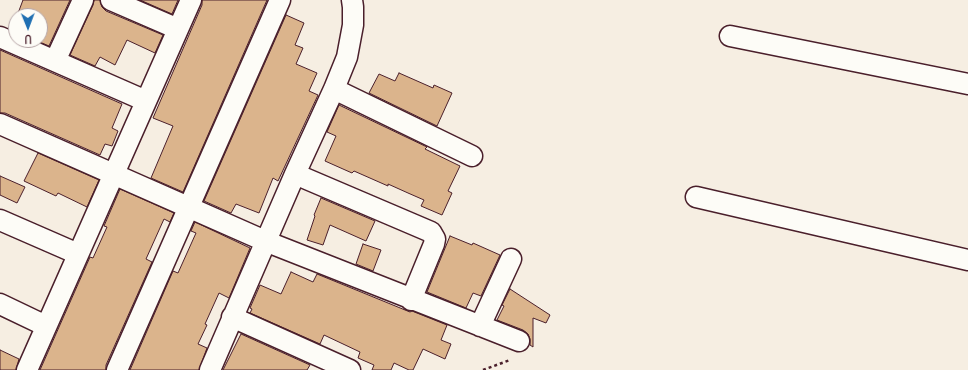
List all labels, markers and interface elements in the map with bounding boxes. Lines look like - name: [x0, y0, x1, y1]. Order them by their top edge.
- north arrow: [8, 8, 48, 48]
- text: U: [24, 32, 32, 46]

